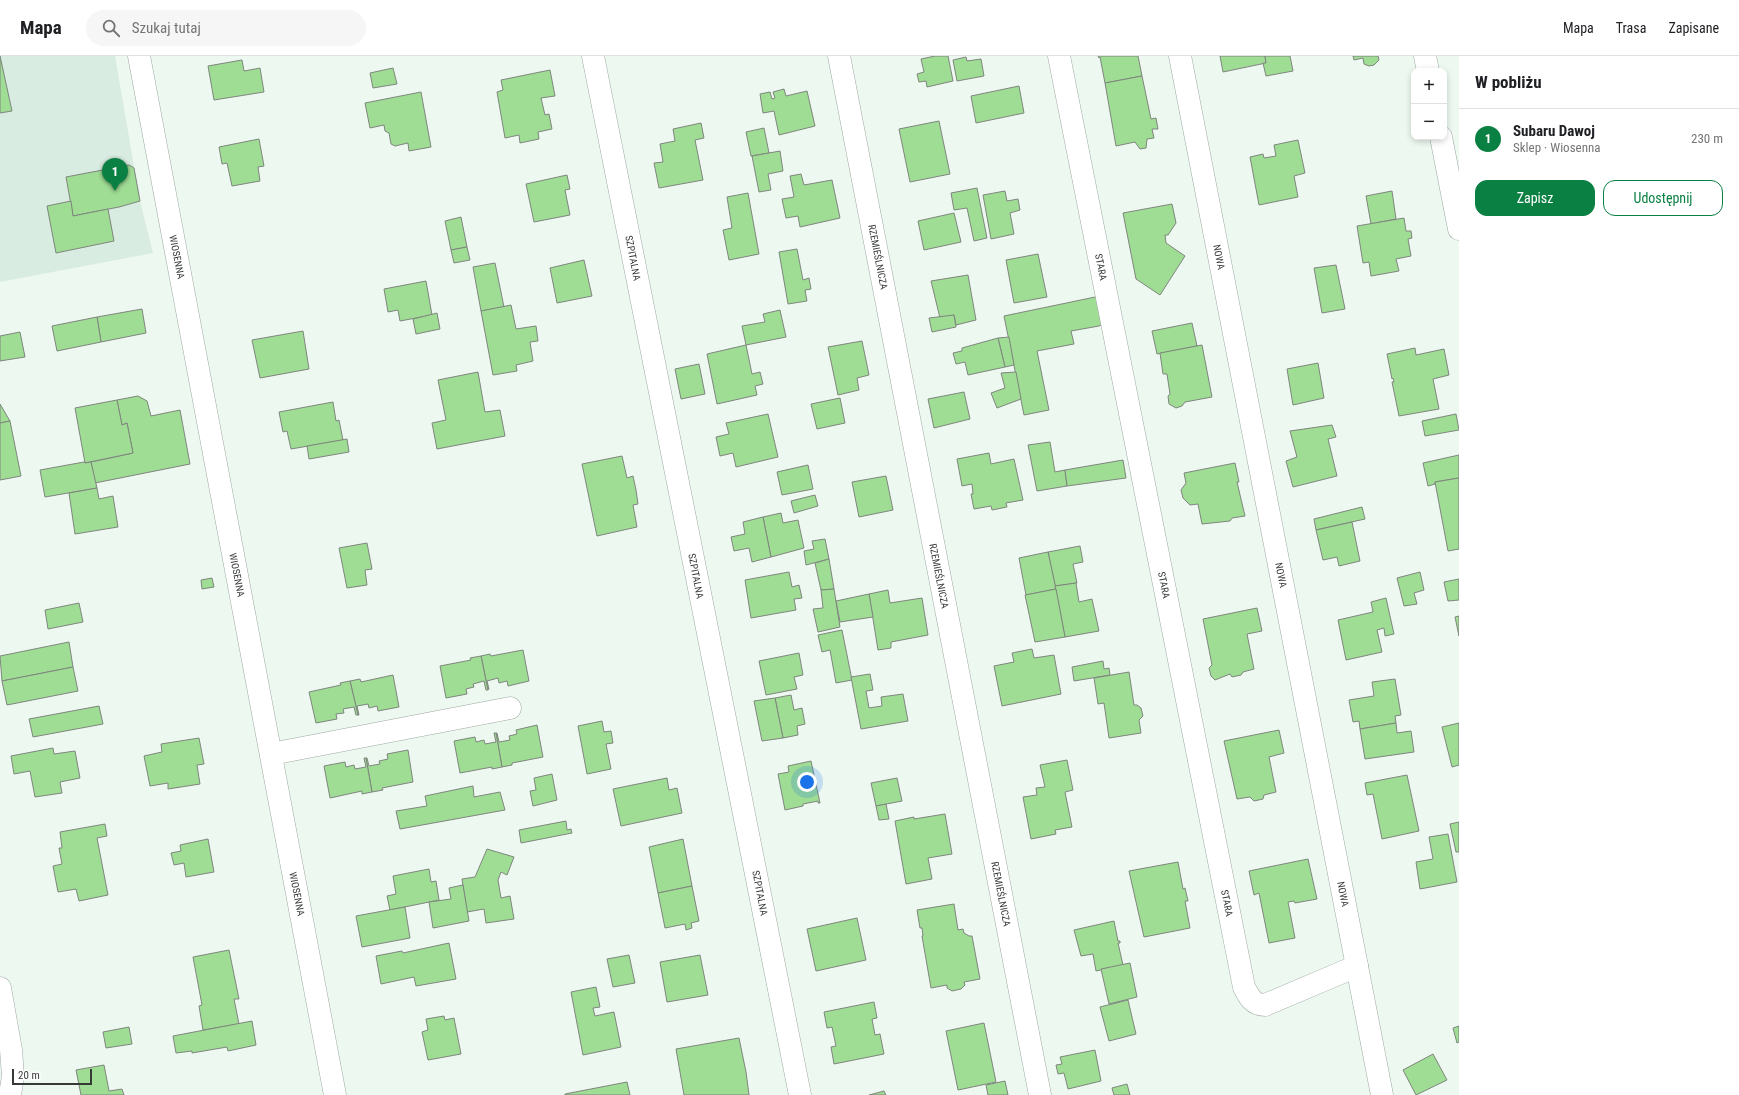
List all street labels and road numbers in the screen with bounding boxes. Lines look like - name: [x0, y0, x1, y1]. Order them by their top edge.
- street label: RZEMIEŚLNICZA: [866, 223, 891, 291]
- street label: WIOSENNA: [167, 234, 187, 280]
- street label: SZPITALNA: [623, 235, 643, 282]
- street label: NOWA: [1211, 243, 1227, 271]
- street label: STARA: [1093, 253, 1109, 281]
- street label: RZEMIEŚLNICZA: [927, 542, 952, 610]
- street label: WIOSENNA: [227, 552, 247, 598]
- street label: SZPITALNA: [686, 553, 706, 600]
- street label: NOWA: [1273, 561, 1289, 589]
- street label: STARA: [1156, 571, 1172, 599]
- street label: RZEMIEŚLNICZA: [989, 860, 1014, 928]
- street label: SZPITALNA: [750, 870, 770, 917]
- street label: WIOSENNA: [287, 871, 307, 917]
- street label: NOWA: [1335, 880, 1351, 908]
- street label: STARA: [1219, 889, 1235, 917]

